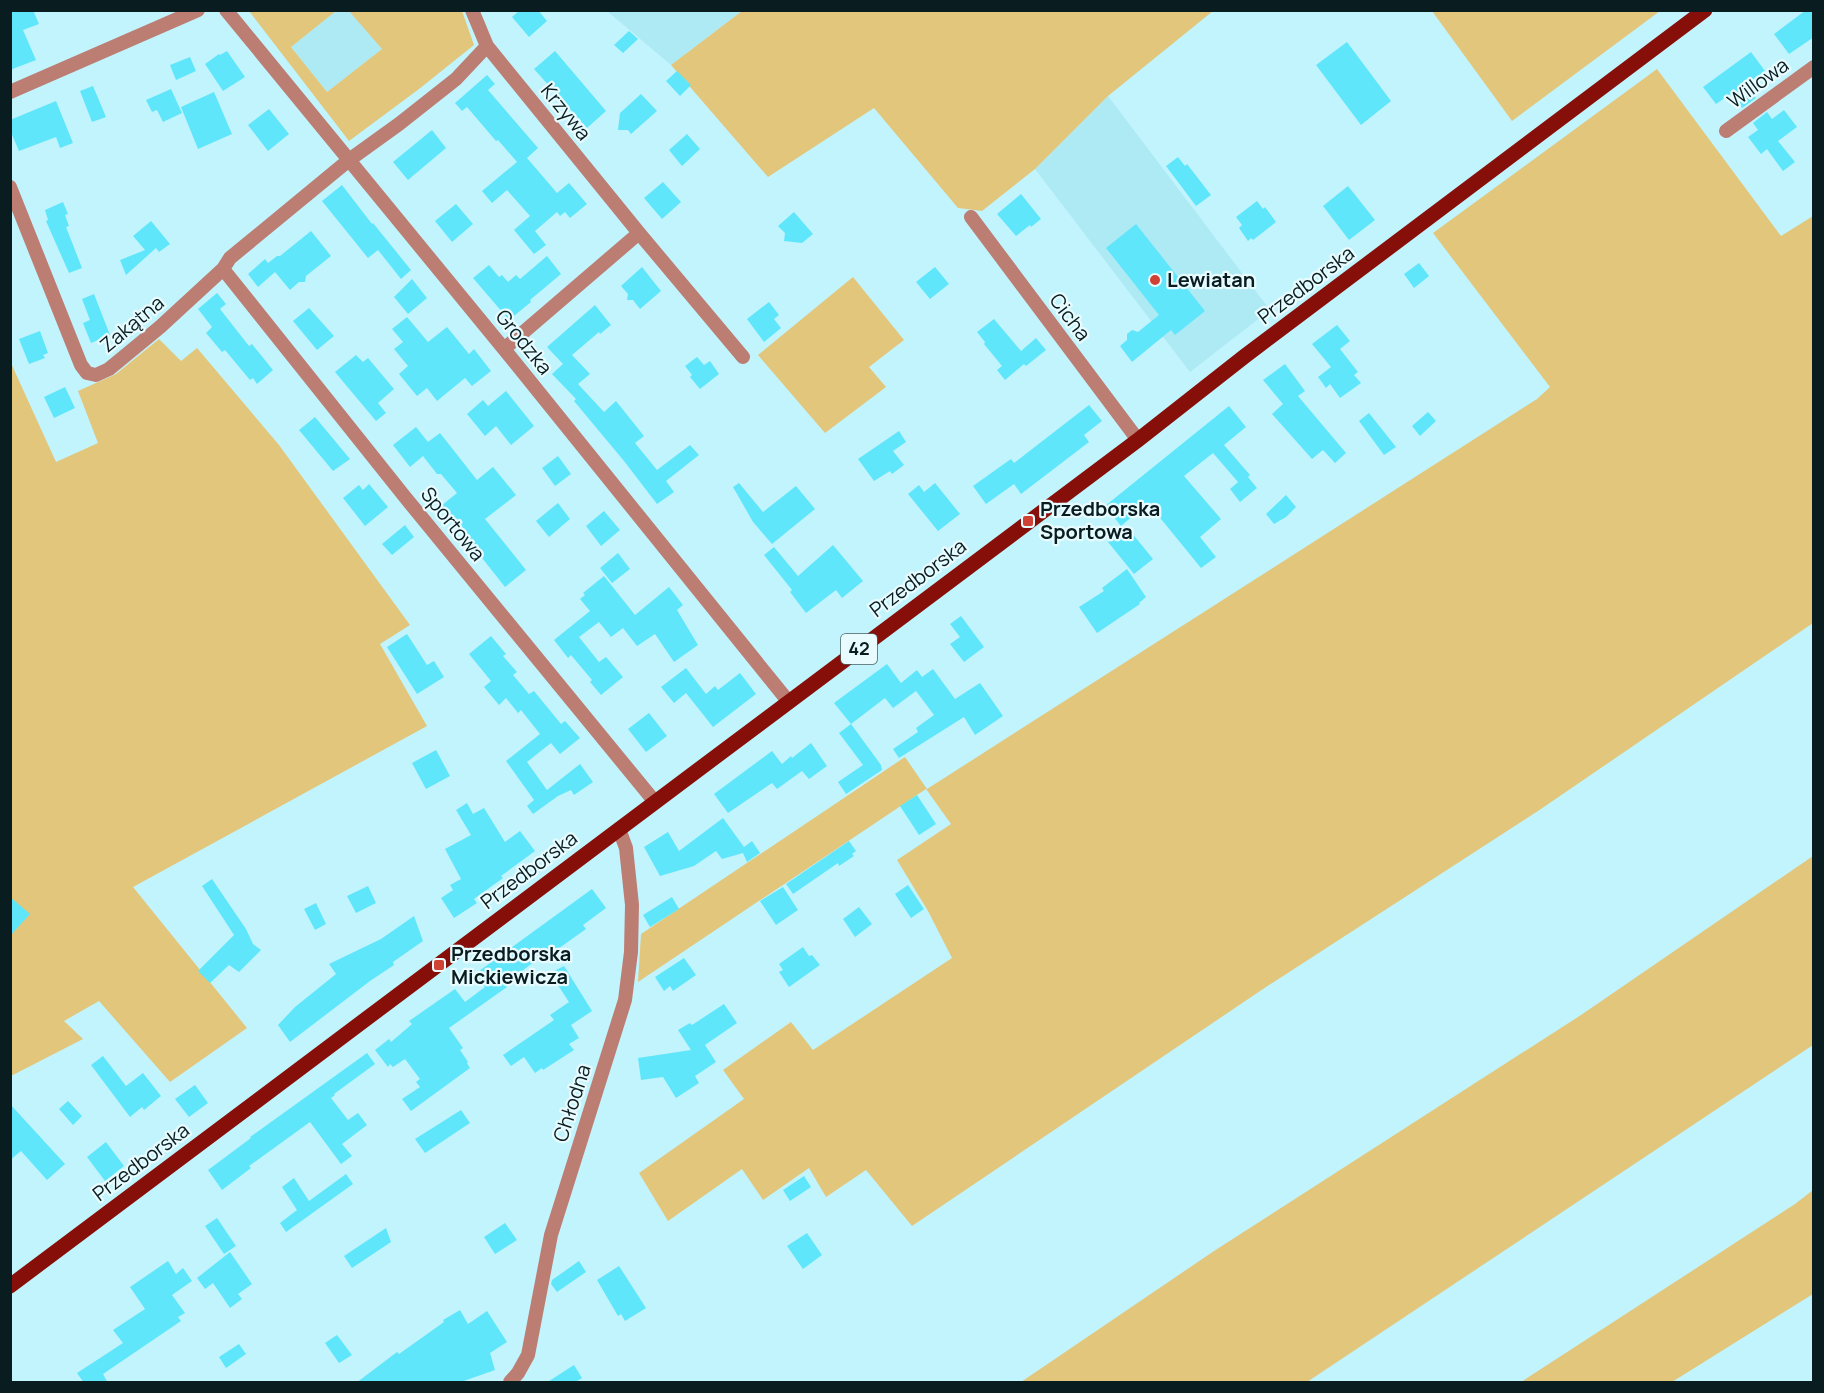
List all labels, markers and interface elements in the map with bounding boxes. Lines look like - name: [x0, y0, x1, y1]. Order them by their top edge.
- street label: Willowa: [1722, 51, 1794, 114]
- street label: Krzywa: [535, 78, 598, 146]
- street label: Przedborska: [1252, 239, 1360, 330]
- place label: Lewiatan: [1167, 266, 1255, 293]
- marker: Lewiatan: [1148, 273, 1162, 287]
- street label: Cicha: [1044, 287, 1097, 346]
- street label: Zakątna: [94, 289, 169, 358]
- street label: Grodzka: [490, 303, 559, 380]
- street label: Sportowa: [415, 481, 492, 566]
- place label: Przedborska Sportowa: [1040, 495, 1160, 545]
- marker: Przedborska Sportowa: [1021, 514, 1035, 528]
- street label: Przedborska: [864, 532, 972, 623]
- road number: 42: [841, 634, 877, 664]
- street label: Przedborska: [475, 824, 583, 915]
- place label: Przedborska Mickiewicza: [451, 940, 571, 990]
- marker: Przedborska Mickiewicza: [432, 958, 446, 972]
- street label: Chłodna: [546, 1061, 597, 1145]
- street label: Przedborska: [87, 1116, 195, 1207]

